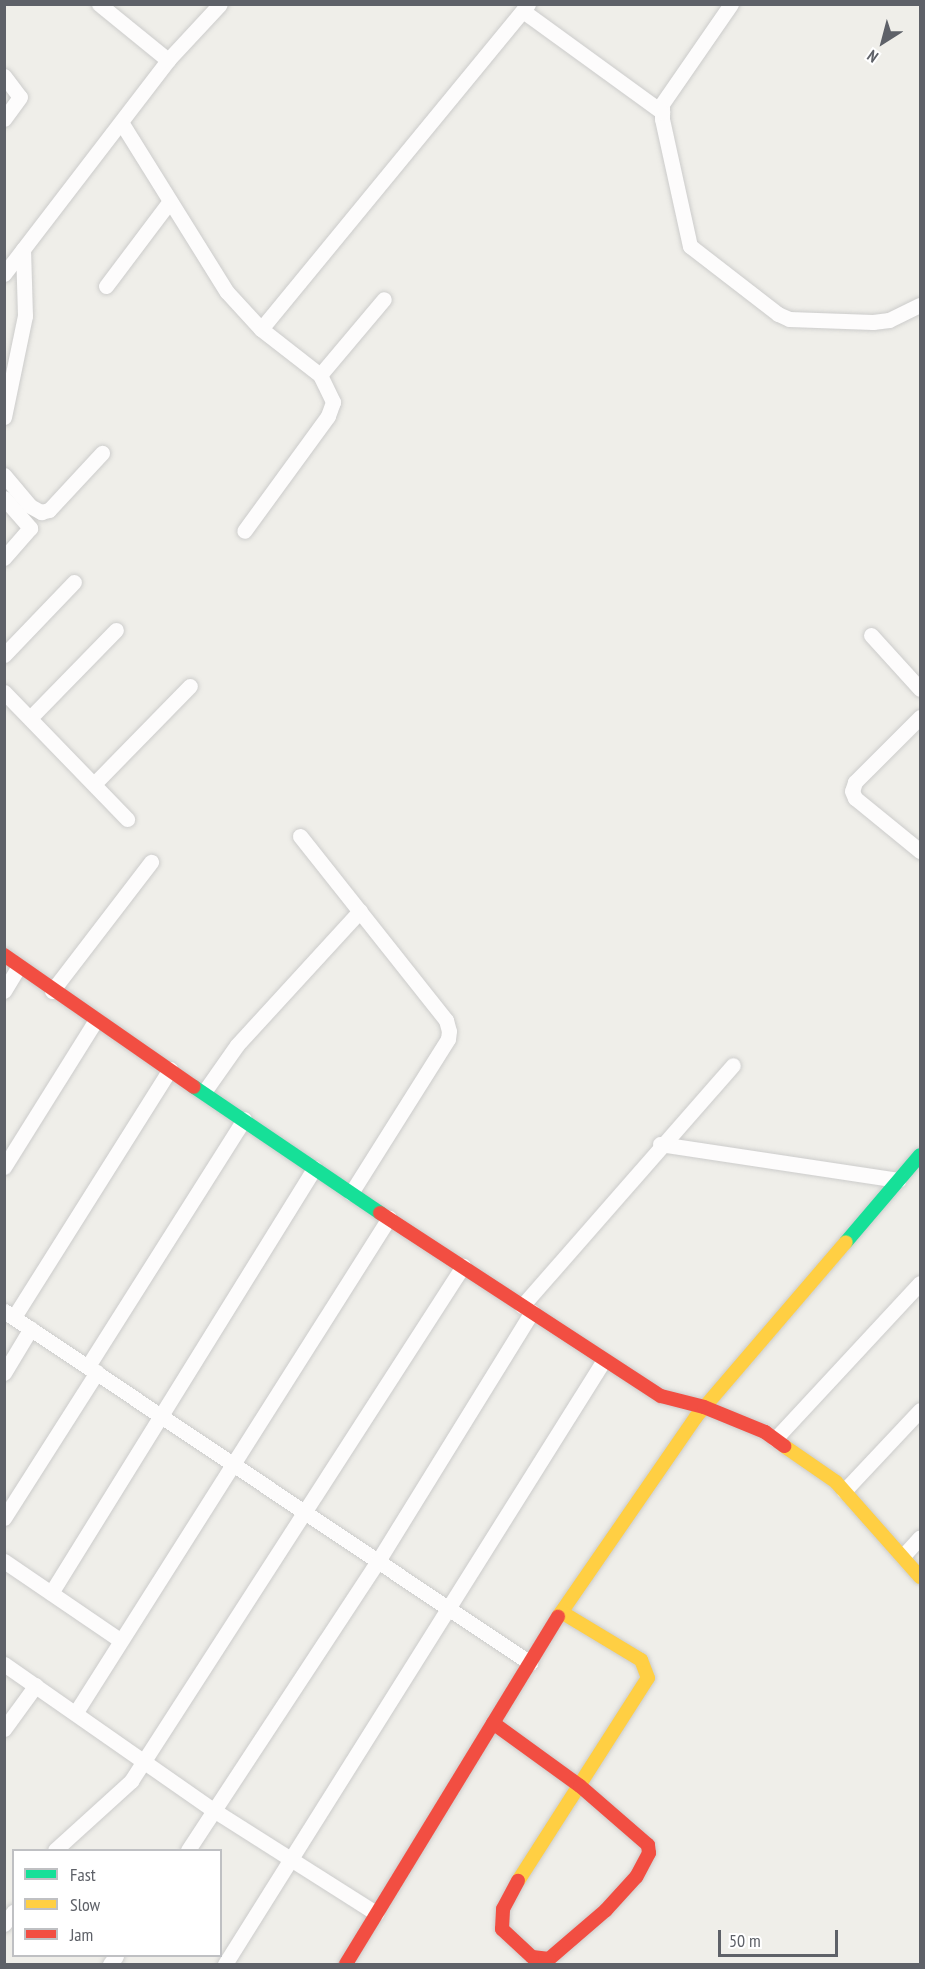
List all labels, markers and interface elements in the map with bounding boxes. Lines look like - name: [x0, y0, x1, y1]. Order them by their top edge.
- north arrow: [853, 12, 913, 72]
- text: N: [863, 46, 882, 67]
- legend: [12, 1849, 222, 1957]
- text: Fast: [70, 1863, 96, 1886]
- text: Slow: [70, 1893, 100, 1916]
- scale bar: [721, 1918, 841, 1956]
- text: Jam: [70, 1923, 93, 1946]
- text: 50 m: [729, 1929, 761, 1952]

